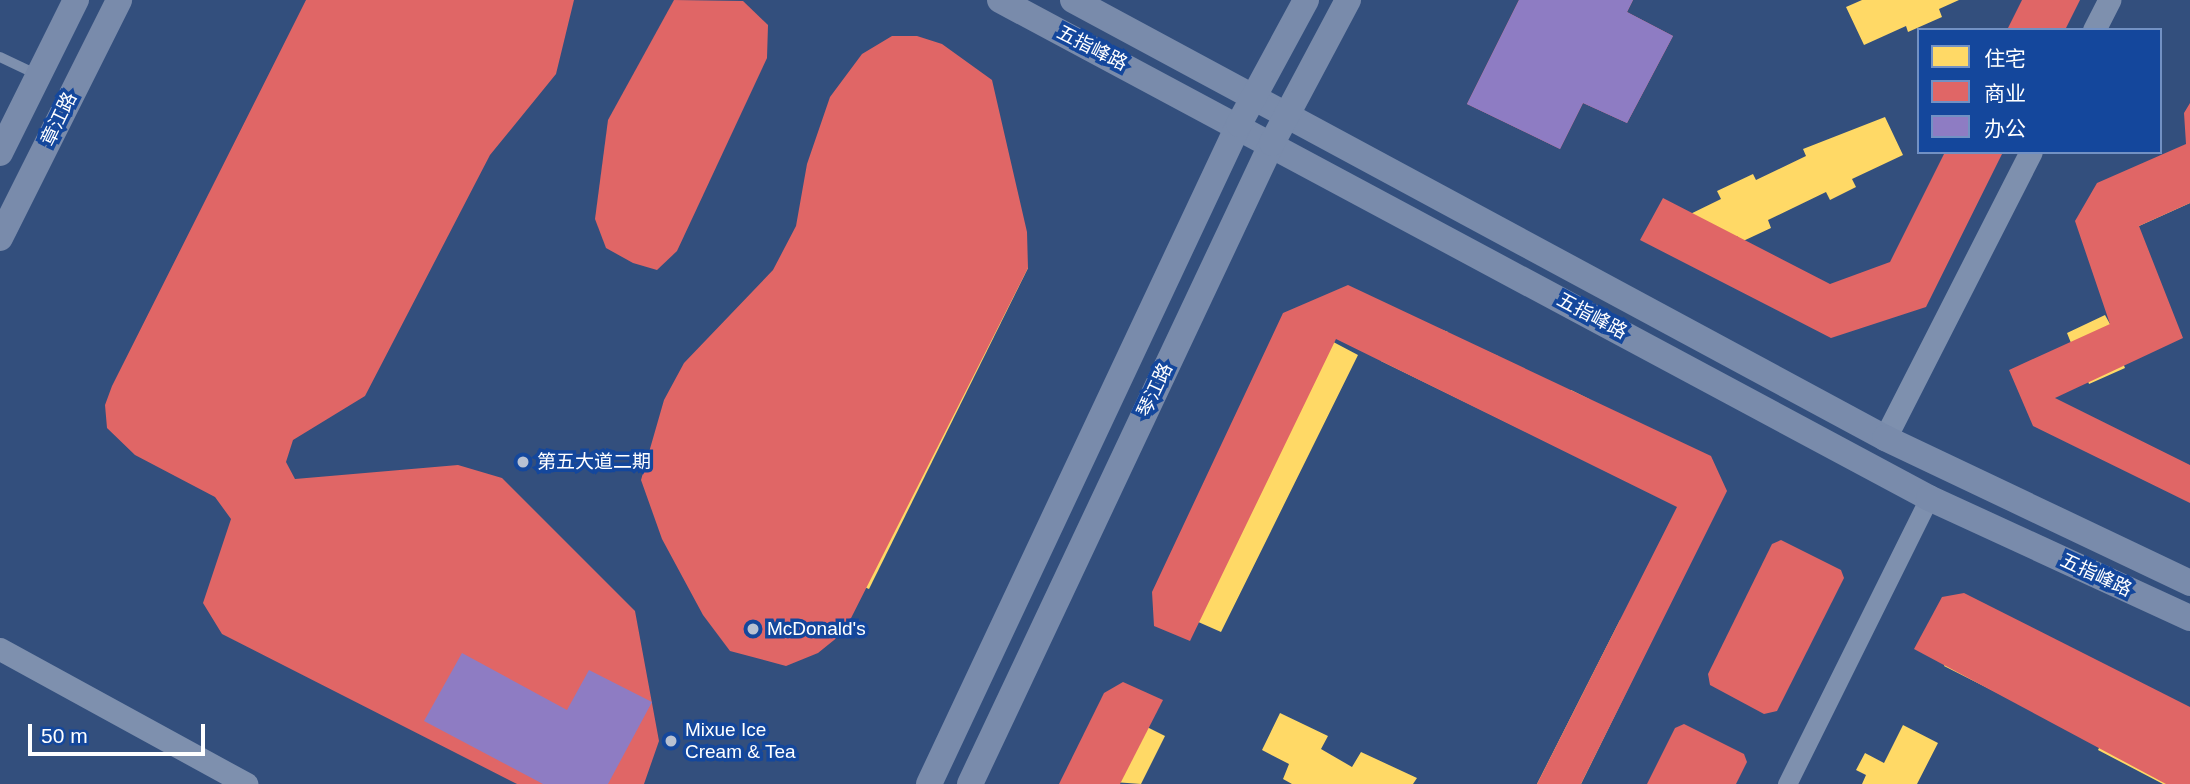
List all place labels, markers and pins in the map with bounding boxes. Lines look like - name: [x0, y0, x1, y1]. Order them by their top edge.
- place label: 第五大道二期: [537, 451, 651, 473]
- marker: 第五大道二期: [515, 454, 531, 470]
- place label: McDonald's: [767, 618, 866, 640]
- marker: McDonald's: [745, 621, 761, 637]
- place label: Mixue Ice Cream & Tea: [685, 719, 796, 763]
- marker: Mixue Ice Cream & Tea: [663, 733, 679, 749]

